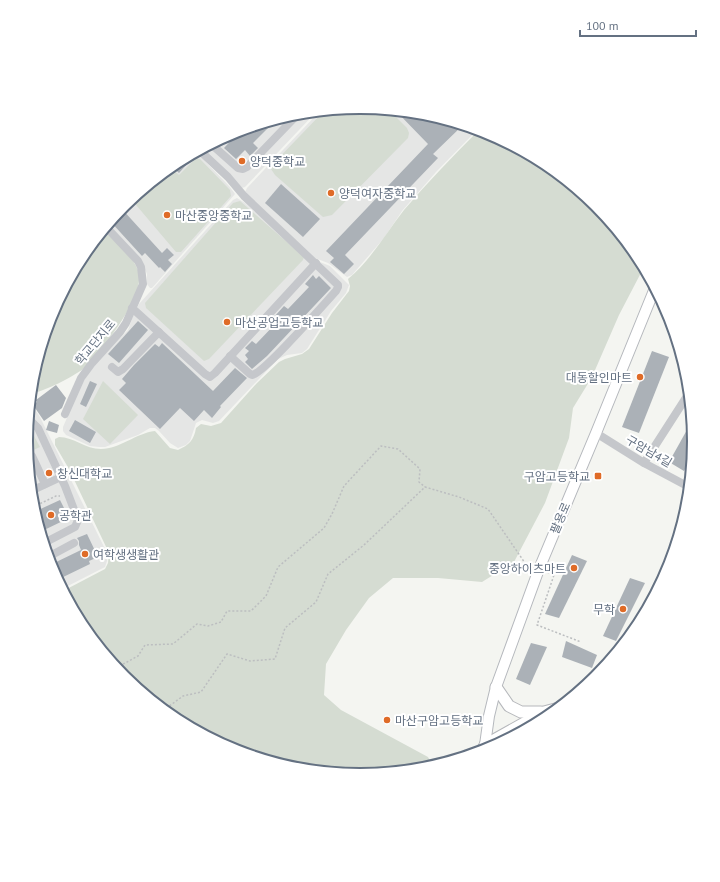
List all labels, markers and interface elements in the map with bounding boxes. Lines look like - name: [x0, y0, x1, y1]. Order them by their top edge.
- scale bar: [580, 12, 696, 38]
- text: 100 m: [586, 18, 619, 33]
- place label: 양덕중학교: [250, 154, 305, 169]
- marker: 양덕중학교: [237, 156, 247, 166]
- place label: 양덕여자중학교: [339, 186, 416, 201]
- marker: 양덕여자중학교: [326, 188, 336, 198]
- place label: 마산중앙중학교: [175, 208, 252, 223]
- marker: 마산중앙중학교: [162, 210, 172, 220]
- place label: 마산공업고등학교: [235, 315, 323, 330]
- street label: 학교단지로: [72, 316, 118, 368]
- marker: 마산공업고등학교: [222, 317, 232, 327]
- place label: 대동할인마트: [566, 370, 632, 385]
- marker: 대동할인마트: [635, 372, 645, 382]
- street label: 구암남4길: [623, 432, 675, 470]
- place label: 창신대학교: [57, 466, 112, 481]
- marker: 창신대학교: [44, 468, 54, 478]
- place label: 구암고등학교: [524, 469, 590, 484]
- marker: 구암고등학교: [593, 471, 603, 481]
- street label: 팔용로: [547, 500, 573, 536]
- place label: 공학관: [59, 508, 92, 523]
- marker: 공학관: [46, 510, 56, 520]
- place label: 여학생생활관: [93, 547, 159, 562]
- marker: 여학생생활관: [80, 549, 90, 559]
- place label: 중앙하이츠마트: [489, 561, 566, 576]
- marker: 중앙하이츠마트: [569, 563, 579, 573]
- place label: 무학: [593, 602, 615, 617]
- marker: 무학: [618, 604, 628, 614]
- place label: 마산구암고등학교: [395, 713, 483, 728]
- marker: 마산구암고등학교: [382, 715, 392, 725]

